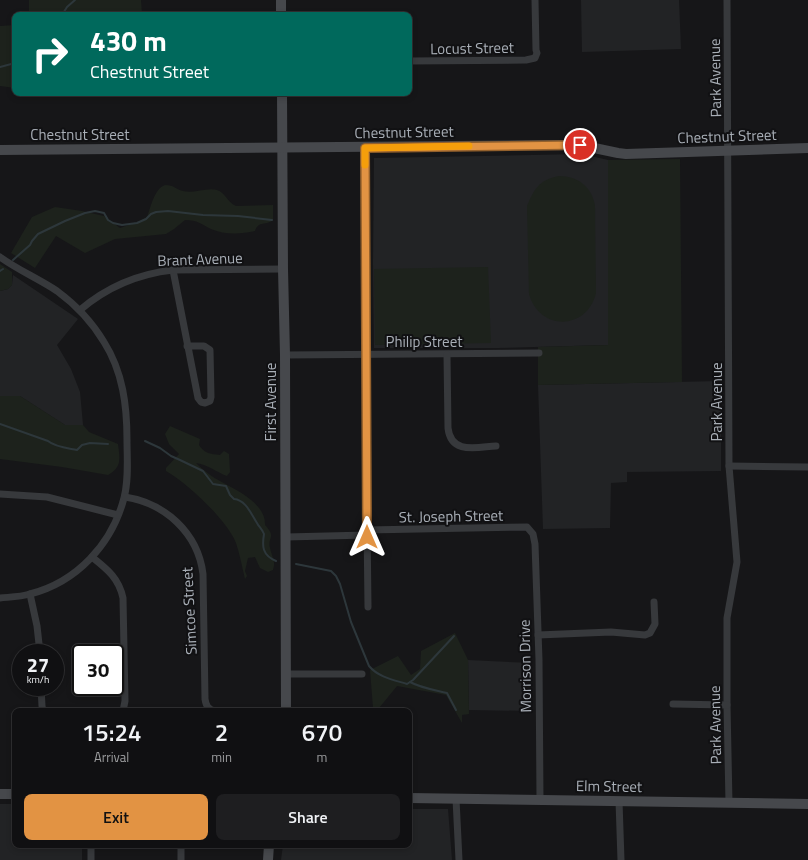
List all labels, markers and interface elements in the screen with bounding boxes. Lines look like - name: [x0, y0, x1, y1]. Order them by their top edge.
- text: 430 m: [90, 19, 167, 62]
- icon: right: [24, 28, 76, 80]
- street label: Locust Street: [430, 36, 515, 60]
- street label: Park Avenue: [703, 38, 727, 118]
- text: Chestnut Street: [90, 58, 209, 85]
- street label: Chestnut Street: [354, 120, 455, 144]
- street label: Chestnut Street: [30, 123, 130, 146]
- street label: Chestnut Street: [677, 123, 778, 149]
- pin: [563, 128, 597, 162]
- icon: arrive: [569, 134, 591, 156]
- street label: Brant Avenue: [157, 246, 243, 272]
- street label: Philip Street: [386, 330, 463, 353]
- street label: First Avenue: [259, 363, 282, 441]
- street label: Park Avenue: [705, 363, 728, 441]
- street label: St. Joseph Street: [399, 504, 504, 528]
- position arrow: [346, 516, 388, 558]
- street label: Simcoe Street: [175, 566, 203, 655]
- street label: Morrison Drive: [513, 619, 537, 713]
- speed limit sign: 30: [72, 644, 124, 696]
- text: 27: [27, 649, 49, 680]
- text: km/h: [27, 672, 49, 687]
- street label: Park Avenue: [703, 685, 727, 765]
- text: 15:24: [82, 714, 141, 750]
- text: 2: [215, 714, 228, 750]
- text: 670: [302, 714, 342, 750]
- text: Arrival: [94, 747, 129, 767]
- text: min: [211, 747, 232, 767]
- text: m: [317, 747, 327, 767]
- street label: Elm Street: [576, 774, 643, 798]
- button: Exit: [24, 794, 208, 840]
- button: Share: [216, 794, 400, 840]

